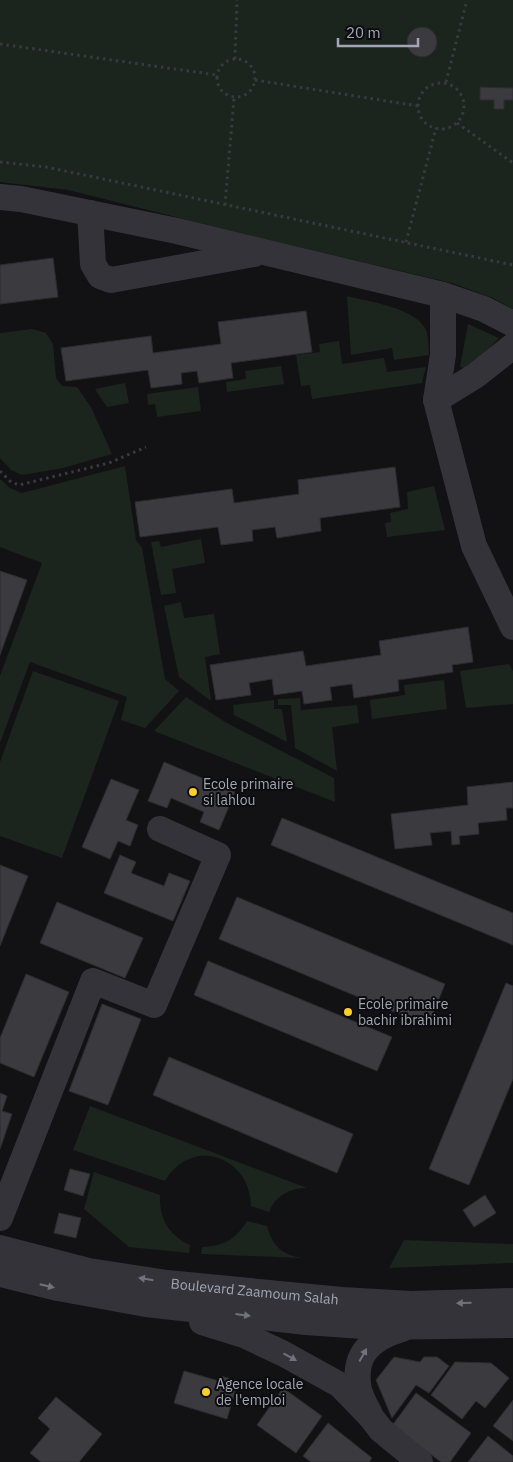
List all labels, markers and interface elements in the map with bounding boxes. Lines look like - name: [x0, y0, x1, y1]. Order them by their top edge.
- scale bar: [338, 15, 418, 47]
- text: 20 m: [346, 23, 381, 42]
- place label: Ecole primaire si lahlou: [203, 775, 294, 809]
- marker: Ecole primaire si lahlou: [187, 786, 199, 798]
- place label: Ecole primaire bachir ibrahimi: [358, 995, 452, 1029]
- marker: Ecole primaire bachir ibrahimi: [342, 1006, 354, 1018]
- street label: Boulevard Zaamoum Salah: [170, 1274, 340, 1309]
- one-way arrow: [137, 1275, 153, 1283]
- one-way arrow: [40, 1282, 55, 1290]
- one-way arrow: [456, 1299, 472, 1307]
- one-way arrow: [235, 1311, 251, 1319]
- one-way arrow: [359, 1348, 368, 1361]
- one-way arrow: [283, 1353, 297, 1361]
- place label: Agence locale de l'emploi: [216, 1375, 304, 1409]
- marker: Agence locale de l'emploi: [200, 1386, 212, 1398]

